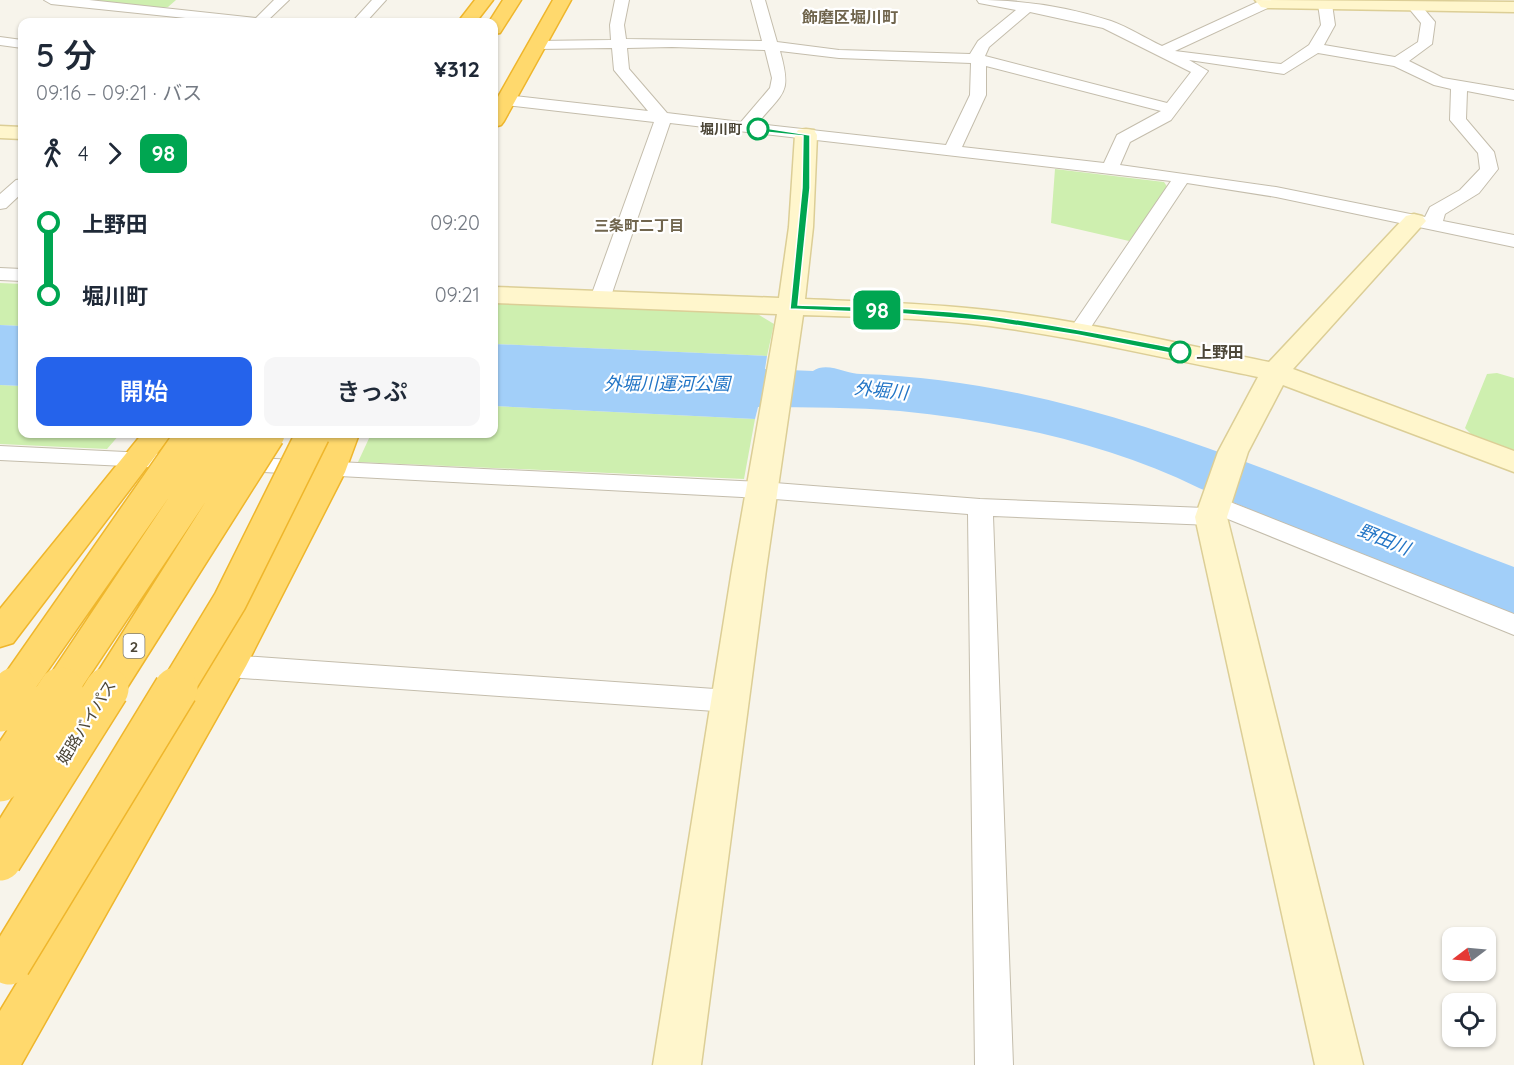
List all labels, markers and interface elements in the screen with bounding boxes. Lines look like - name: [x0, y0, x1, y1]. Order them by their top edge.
- district label: 飾磨区堀川町: [802, 7, 898, 27]
- text: 5 分: [36, 34, 97, 75]
- text: ¥312: [434, 55, 480, 83]
- text: 09:16 – 09:21 · バス: [36, 80, 202, 105]
- marker: 堀川町: [747, 118, 769, 140]
- place label: 堀川町: [700, 120, 742, 138]
- icon: walk: [36, 137, 69, 170]
- icon: forward: [98, 137, 131, 170]
- text: 98: [152, 140, 175, 166]
- text: 4: [78, 141, 89, 166]
- text: 上野田: [82, 210, 148, 238]
- text: 09:20: [430, 210, 480, 235]
- district label: 三条町二丁目: [594, 216, 684, 235]
- text: 堀川町: [82, 282, 148, 310]
- text: 09:21: [435, 282, 480, 307]
- line badge: 98: [850, 290, 904, 330]
- text: 98: [865, 297, 889, 323]
- marker: 上野田: [1169, 341, 1191, 363]
- place label: 上野田: [1196, 342, 1244, 362]
- button: 開始: [36, 357, 252, 426]
- button: きっぷ: [264, 357, 480, 426]
- water label: 外堀川運河公園: [604, 372, 733, 395]
- water label: 外堀川: [853, 376, 911, 404]
- water label: 野田川: [1355, 518, 1415, 561]
- road number: 2: [124, 634, 144, 658]
- street label: 姫路バイパス: [52, 676, 120, 768]
- north arrow: [1442, 927, 1496, 981]
- map controls: [1442, 927, 1496, 1047]
- button: locate: [1442, 993, 1496, 1047]

